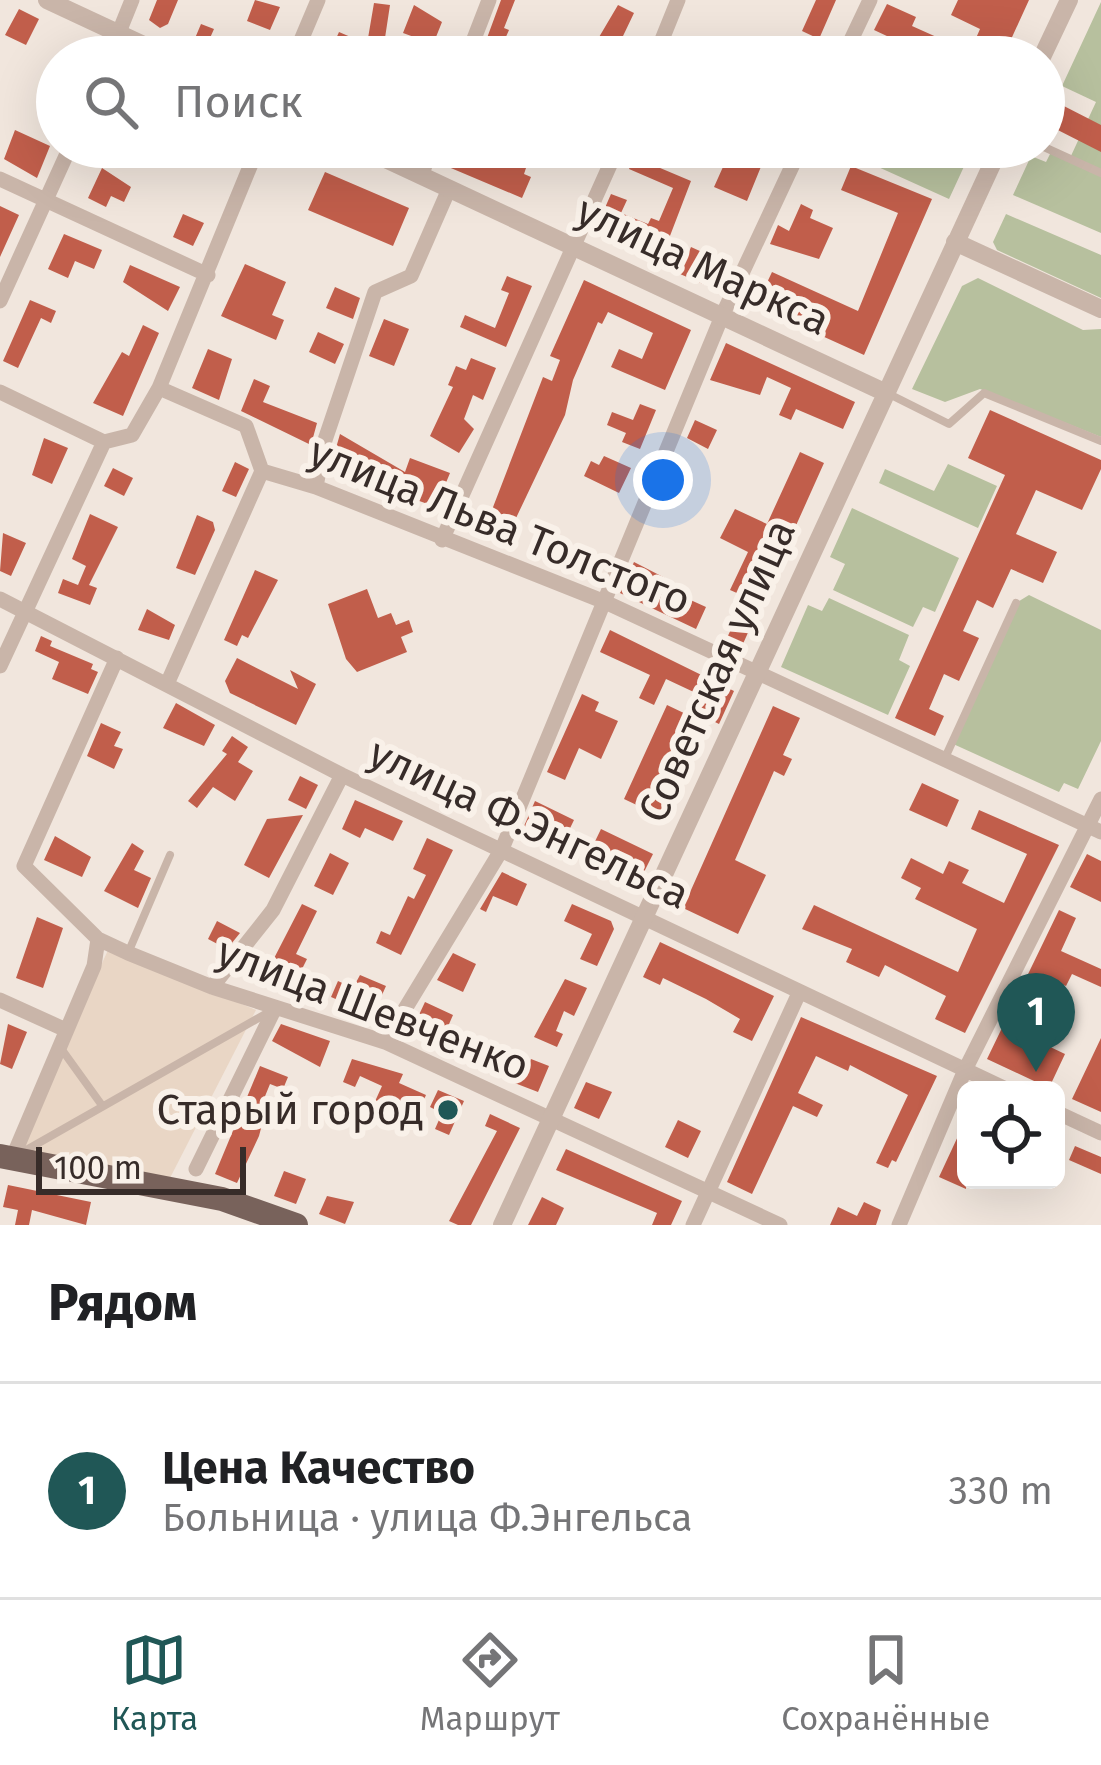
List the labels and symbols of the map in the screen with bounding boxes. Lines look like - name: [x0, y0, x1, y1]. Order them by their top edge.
- street label: улица Маркса: [569, 186, 837, 346]
- street label: улица Льва Толстого: [302, 427, 698, 625]
- your location: [633, 450, 693, 510]
- street label: Советская улица: [628, 512, 806, 830]
- street label: улица Ф.Энгельса: [361, 728, 697, 920]
- street label: улица Шевченко: [210, 927, 536, 1091]
- pin: 1: [997, 973, 1075, 1072]
- place label: Старый город: [156, 1085, 424, 1135]
- marker: Старый город: [435, 1097, 461, 1123]
- scale bar: [36, 1141, 246, 1194]

